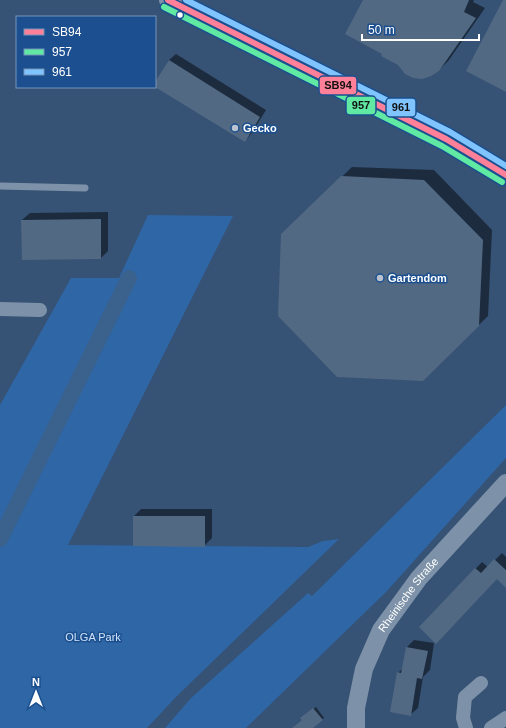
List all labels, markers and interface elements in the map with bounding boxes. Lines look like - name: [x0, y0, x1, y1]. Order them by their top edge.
- unlabelled marker: [175, 10, 185, 20]
- legend: [16, 16, 156, 88]
- scale bar: [362, 16, 479, 42]
- text: 50 m: [368, 23, 395, 37]
- text: SB94: [52, 25, 82, 39]
- text: 957: [52, 45, 72, 59]
- text: 961: [52, 65, 72, 79]
- line badge: SB94: [319, 76, 357, 95]
- text: SB94: [324, 79, 353, 91]
- line badge: 957: [346, 96, 376, 115]
- line badge: 961: [386, 98, 416, 117]
- text: 957: [352, 99, 370, 111]
- text: 961: [392, 101, 410, 113]
- place label: Gecko: [243, 122, 277, 134]
- marker: Gecko: [230, 123, 240, 133]
- place label: Gartendom: [388, 272, 447, 284]
- marker: Gartendom: [375, 273, 385, 283]
- street label: Rheinische Straße: [376, 555, 441, 634]
- park label: OLGA Park: [65, 631, 121, 643]
- north arrow: [16, 672, 56, 712]
- text: N: [32, 676, 40, 688]

